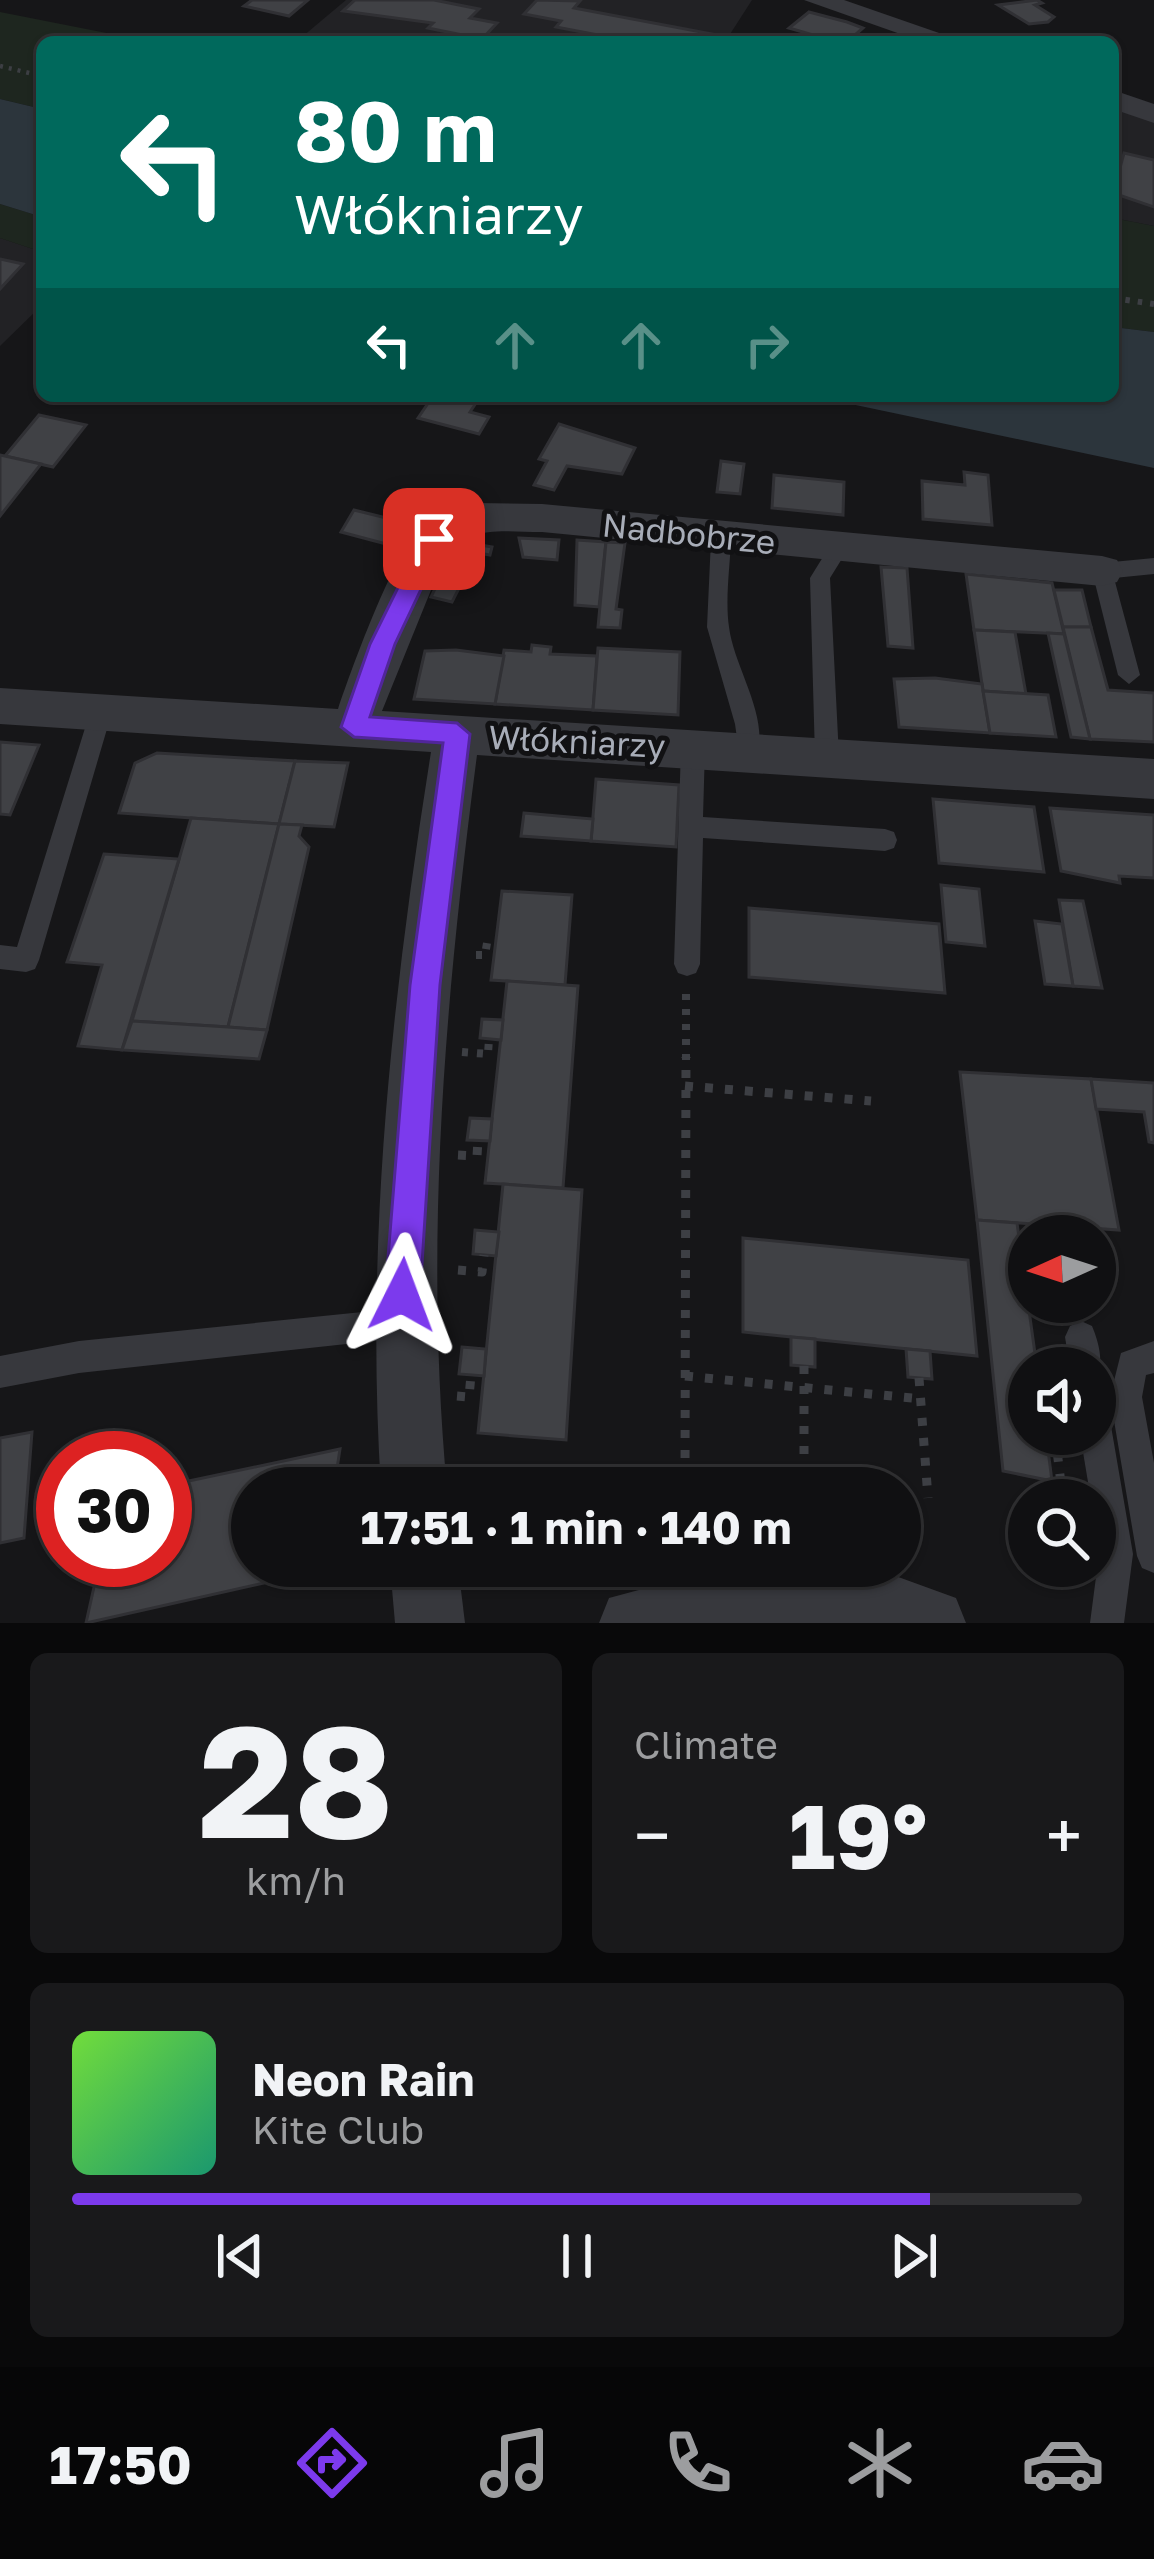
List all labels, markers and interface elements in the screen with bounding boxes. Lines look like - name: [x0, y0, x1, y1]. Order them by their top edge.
- text: 80 m: [294, 80, 497, 180]
- icon: left: [96, 84, 252, 240]
- text: Włókniarzy: [294, 181, 584, 246]
- icon: left: [356, 312, 422, 378]
- icon: ahead: [482, 312, 548, 378]
- icon: ahead: [608, 312, 674, 378]
- icon: right: [734, 312, 800, 378]
- pin: [383, 488, 485, 590]
- street label: Nadbobrze: [601, 505, 777, 561]
- icon: arrive: [401, 506, 467, 572]
- street label: Włókniarzy: [488, 717, 666, 765]
- north arrow: [1008, 1215, 1116, 1323]
- map controls: [1008, 1215, 1116, 1587]
- position arrow: [339, 1232, 465, 1358]
- button: sound: [1008, 1347, 1116, 1455]
- speed limit sign: 30: [36, 1431, 192, 1587]
- button: search: [1008, 1479, 1116, 1587]
- text: 17:51 · 1 min · 140 m: [360, 1500, 792, 1554]
- text: 28: [199, 1685, 394, 1872]
- text: Climate: [634, 1721, 778, 1768]
- text: 19°: [789, 1781, 927, 1889]
- text: −: [634, 1795, 670, 1875]
- text: +: [1046, 1795, 1082, 1875]
- text: km/h: [246, 1857, 346, 1904]
- text: Neon Rain: [252, 2052, 475, 2106]
- text: Kite Club: [252, 2106, 424, 2153]
- icon: previous: [207, 2223, 273, 2289]
- icon: pause: [544, 2223, 610, 2289]
- icon: next: [881, 2223, 947, 2289]
- icon: directions: [290, 2421, 374, 2505]
- icon: music: [473, 2421, 557, 2505]
- icon: phone: [656, 2421, 740, 2505]
- icon: climate: [838, 2421, 922, 2505]
- icon: car: [1021, 2421, 1105, 2505]
- text: 17:50: [49, 2431, 192, 2496]

